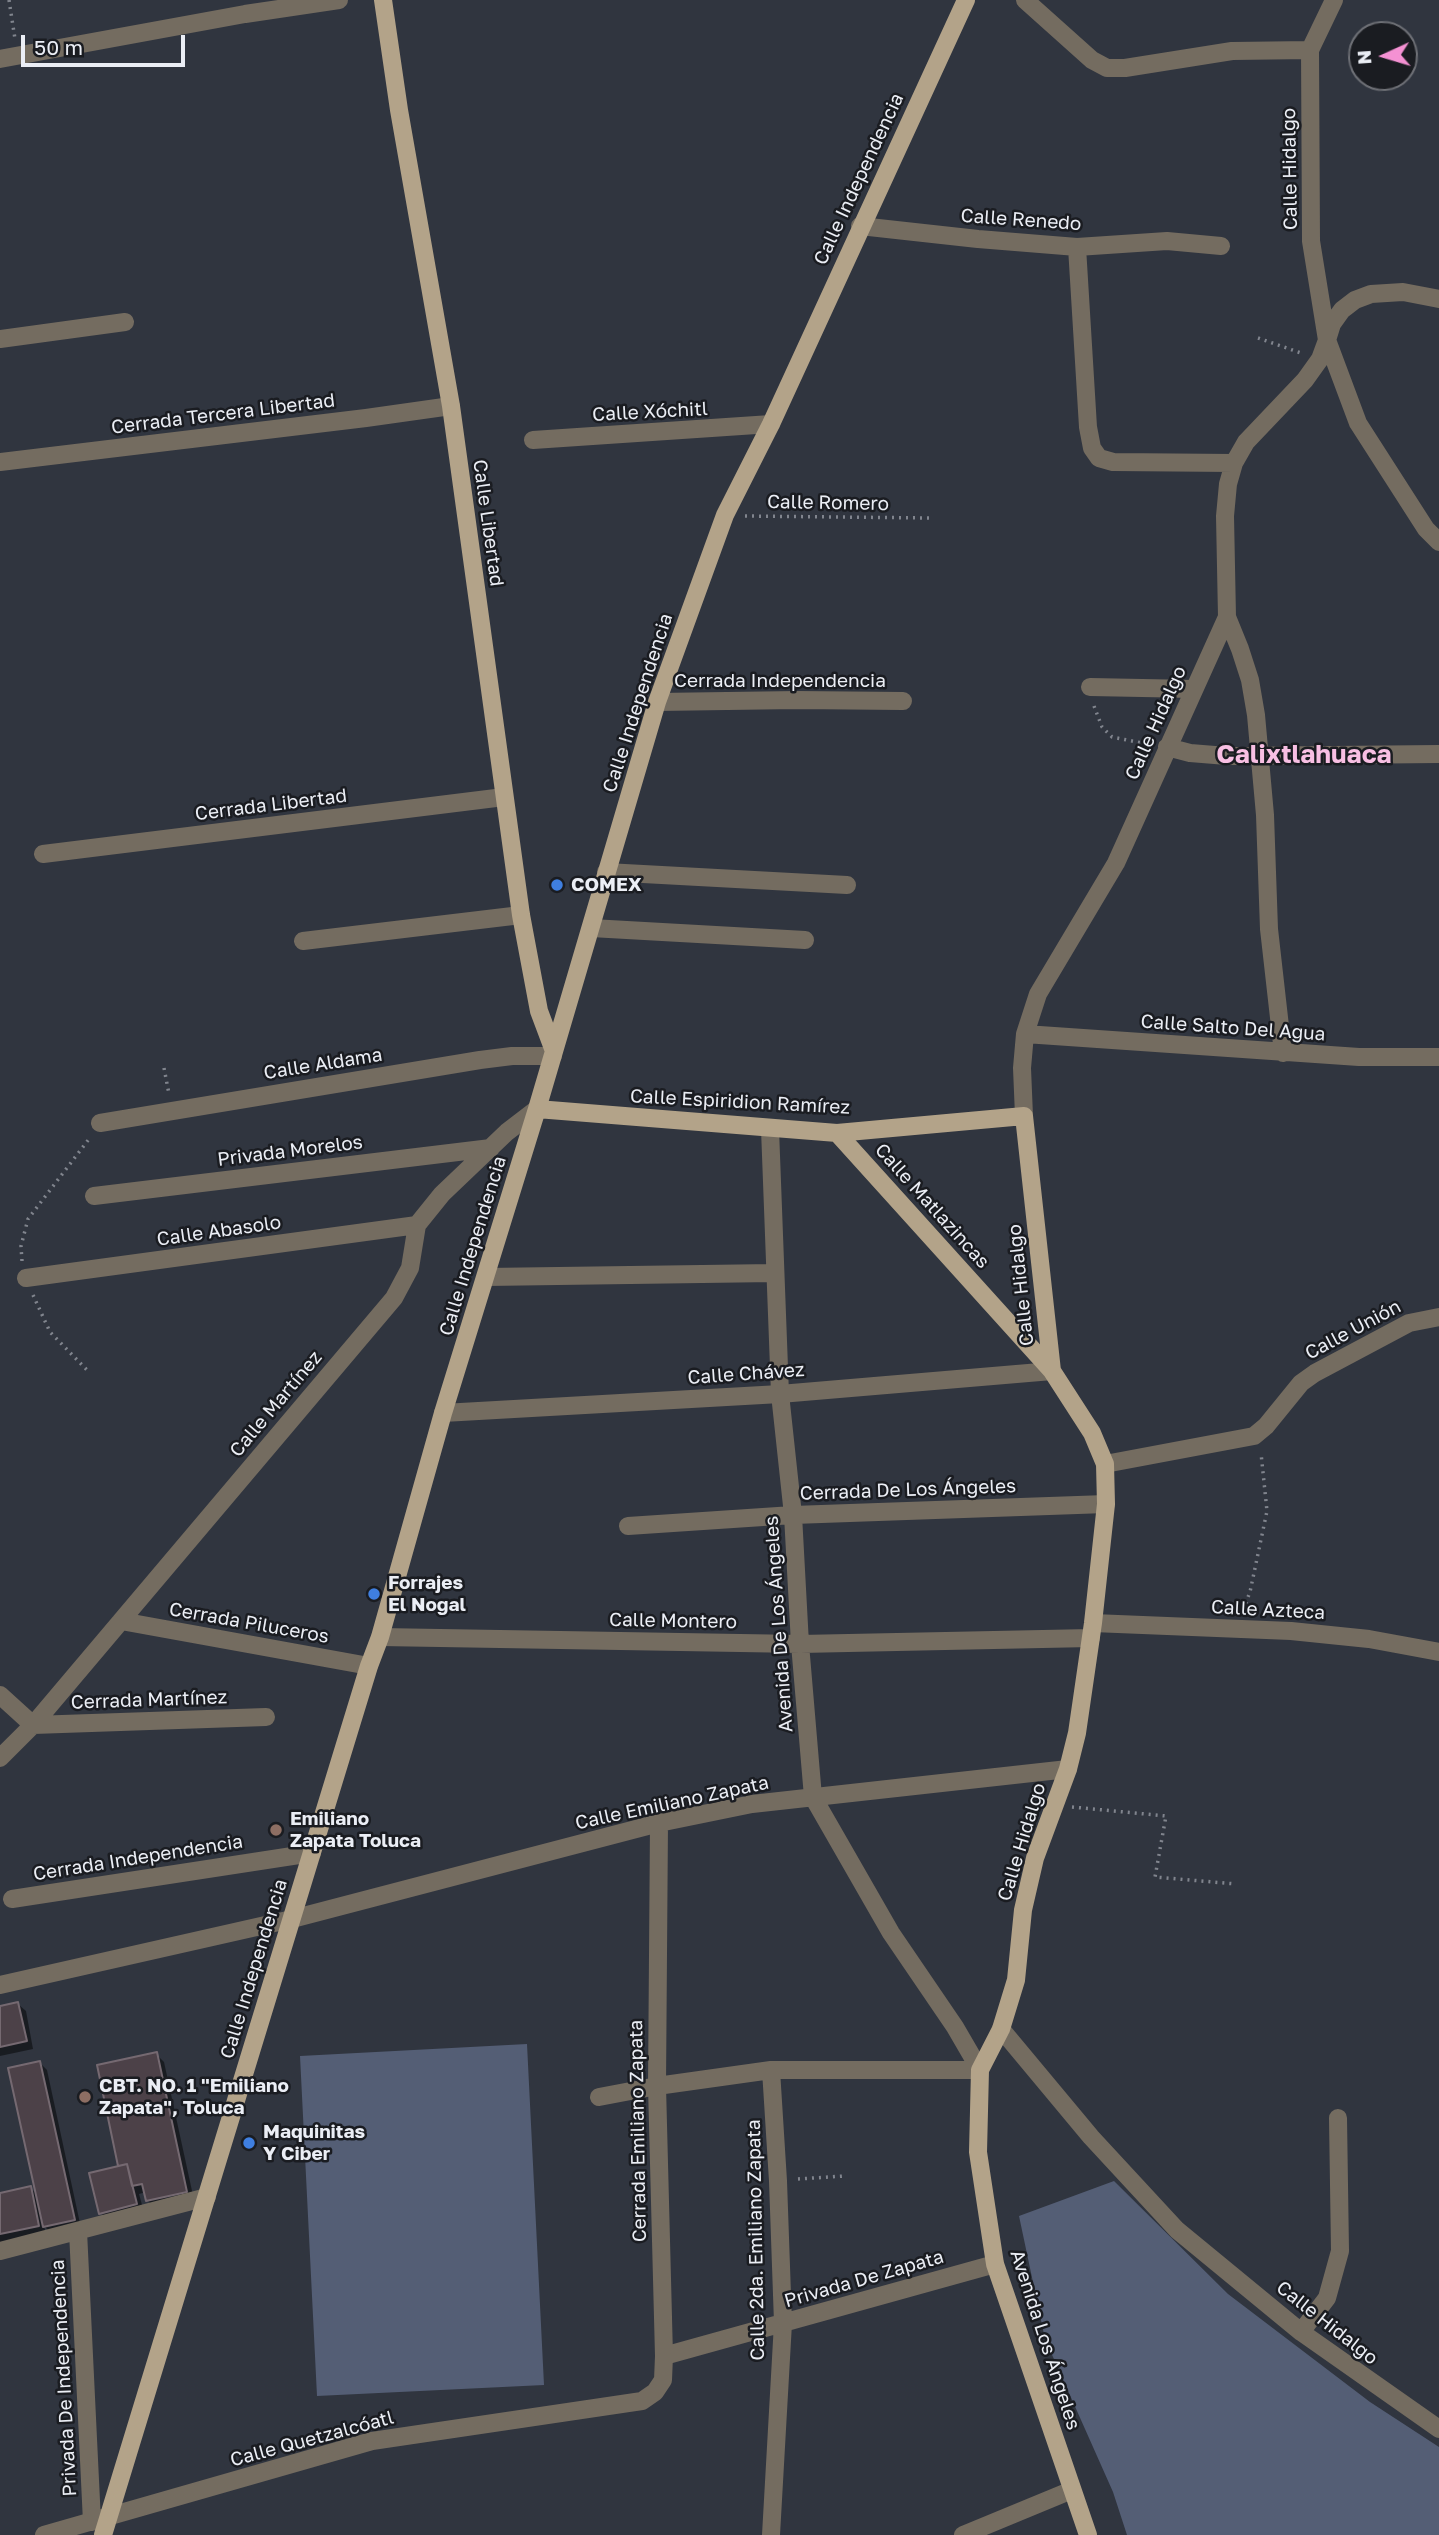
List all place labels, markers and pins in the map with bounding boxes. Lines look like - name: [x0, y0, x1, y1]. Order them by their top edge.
- place label: COMEX: [571, 874, 642, 896]
- marker: COMEX: [549, 877, 565, 893]
- place label: Forrajes El Nogal: [388, 1572, 466, 1616]
- marker: Forrajes El Nogal: [366, 1586, 382, 1602]
- place label: Emiliano Zapata Toluca: [290, 1808, 421, 1852]
- marker: Emiliano Zapata Toluca: [268, 1822, 284, 1838]
- place label: CBT. NO. 1 "Emiliano Zapata", Toluca: [99, 2075, 289, 2119]
- marker: CBT. NO. 1 "Emiliano Zapata", Toluca: [77, 2089, 93, 2105]
- place label: Maquinitas Y Ciber: [263, 2121, 365, 2165]
- marker: Maquinitas Y Ciber: [241, 2135, 257, 2151]

